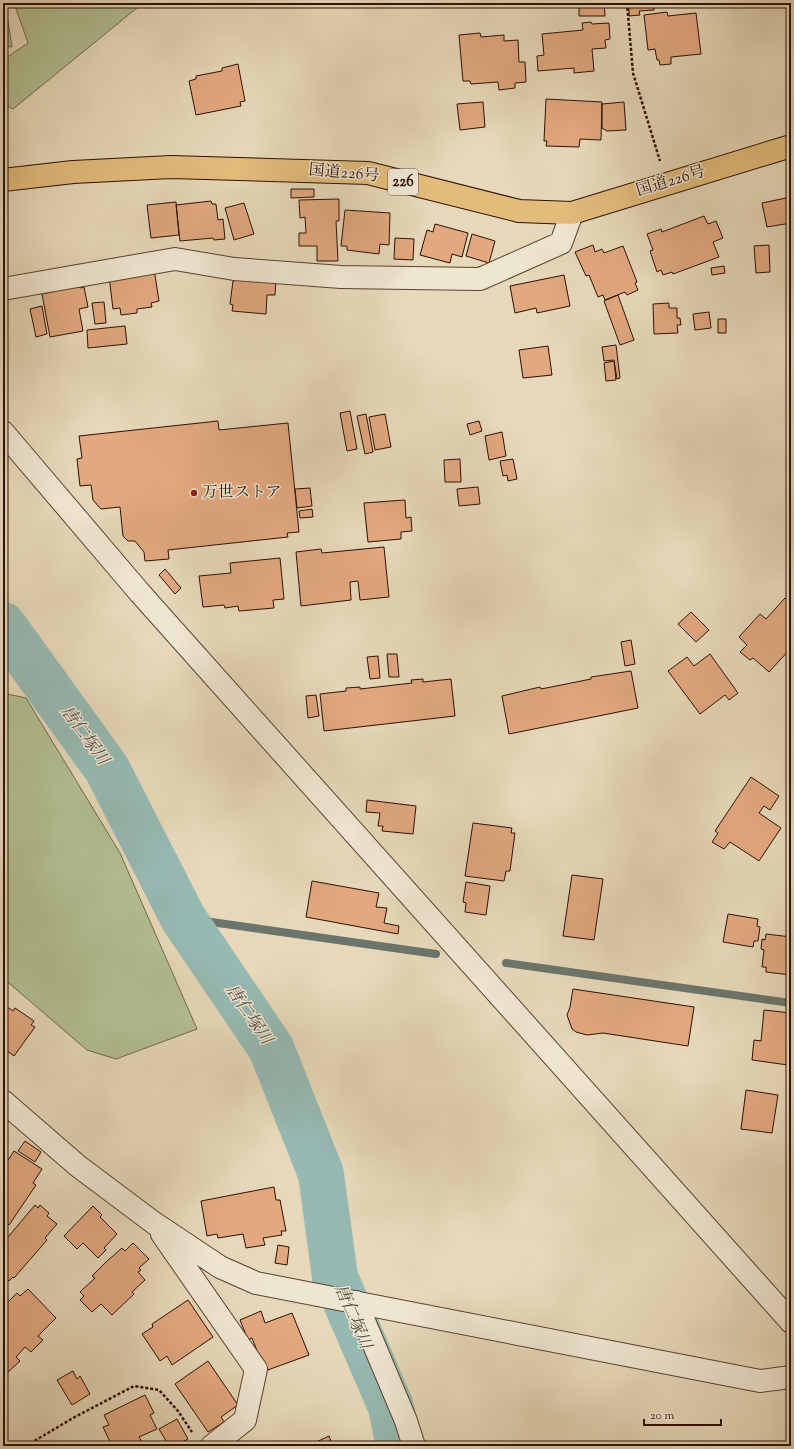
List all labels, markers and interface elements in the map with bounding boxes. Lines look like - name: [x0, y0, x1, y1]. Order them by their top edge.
- street label: 国道226号: [308, 159, 380, 189]
- street label: 国道226号: [634, 161, 708, 203]
- road number: 226: [388, 169, 418, 195]
- place label: 万世ストア: [202, 482, 282, 505]
- marker: 万世ストア: [189, 488, 199, 498]
- water label: 唐仁塚川: [54, 701, 115, 772]
- water label: 唐仁塚川: [219, 980, 278, 1052]
- water label: 唐仁塚川: [328, 1281, 377, 1355]
- scale bar: [644, 1401, 721, 1427]
- text: 20 m: [650, 1407, 675, 1425]

